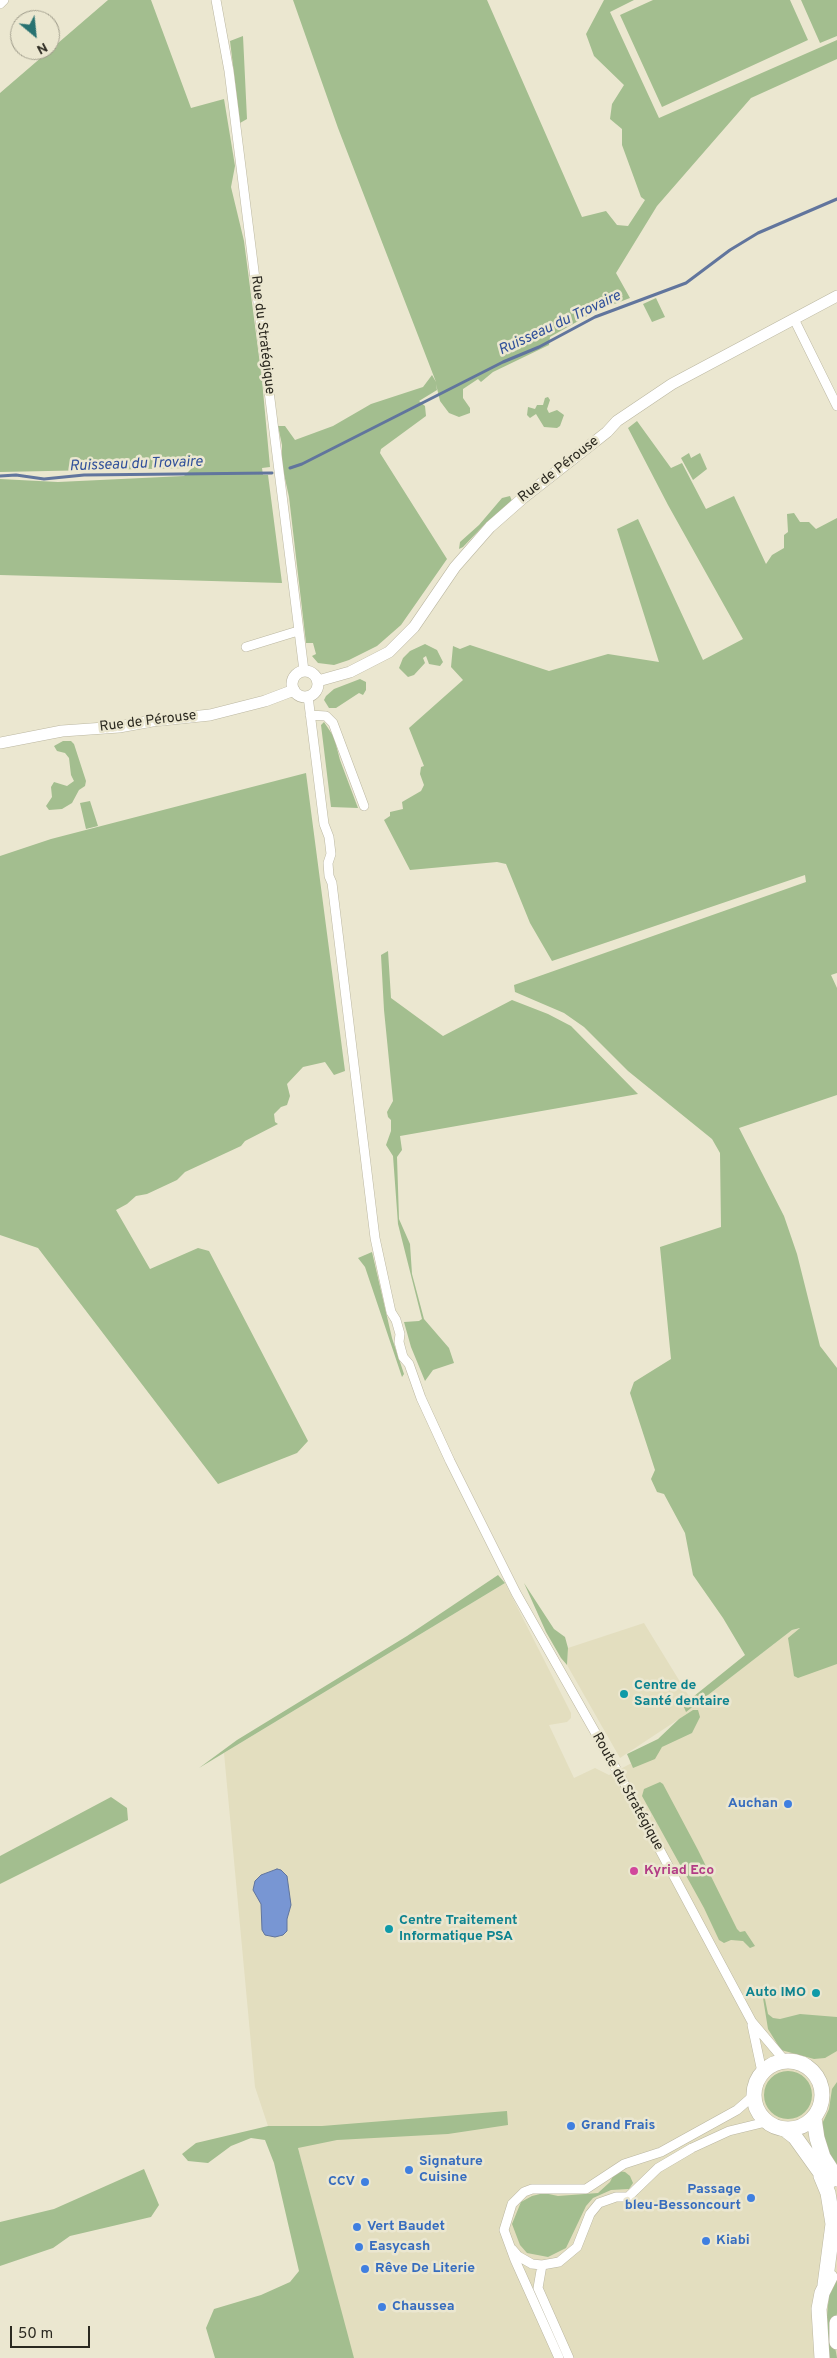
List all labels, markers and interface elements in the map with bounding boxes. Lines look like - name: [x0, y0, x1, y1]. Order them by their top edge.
- north arrow: [10, 10, 60, 60]
- text: N: [33, 38, 50, 58]
- street label: Rue du Stratégique: [246, 275, 278, 395]
- water label: Ruisseau du Trovaire: [496, 288, 624, 360]
- street label: Rue de Pérouse: [515, 433, 603, 507]
- water label: Ruisseau du Trovaire: [69, 454, 203, 476]
- street label: Rue de Pérouse: [99, 708, 197, 736]
- place label: Centre de Santé dentaire: [634, 1678, 730, 1710]
- marker: Centre de Santé dentaire: [618, 1688, 630, 1700]
- street label: Route du Stratégique: [588, 1730, 666, 1854]
- place label: Auchan: [728, 1796, 778, 1812]
- marker: Auchan: [782, 1798, 794, 1810]
- place label: Kyriad Eco: [644, 1863, 714, 1879]
- marker: Kyriad Eco: [628, 1865, 640, 1877]
- place label: Centre Traitement Informatique PSA: [399, 1913, 517, 1945]
- marker: Centre Traitement Informatique PSA: [383, 1923, 395, 1935]
- place label: Auto IMO: [745, 1985, 806, 2001]
- marker: Auto IMO: [810, 1987, 822, 1999]
- place label: Grand Frais: [581, 2118, 655, 2134]
- marker: Grand Frais: [565, 2120, 577, 2132]
- place label: Signature Cuisine: [419, 2154, 483, 2186]
- marker: Signature Cuisine: [403, 2164, 415, 2176]
- place label: CCV: [328, 2174, 355, 2190]
- marker: CCV: [359, 2176, 371, 2188]
- place label: Passage bleu-Bessoncourt: [625, 2182, 741, 2214]
- marker: Passage bleu-Bessoncourt: [745, 2192, 757, 2204]
- place label: Vert Baudet: [367, 2219, 445, 2235]
- marker: Vert Baudet: [351, 2221, 363, 2233]
- place label: Kiabi: [716, 2233, 750, 2249]
- marker: Kiabi: [700, 2235, 712, 2247]
- place label: Easycash: [369, 2239, 430, 2255]
- marker: Easycash: [353, 2241, 365, 2253]
- place label: Rêve De Literie: [375, 2261, 475, 2277]
- marker: Rêve De Literie: [359, 2263, 371, 2275]
- place label: Chaussea: [392, 2299, 455, 2315]
- marker: Chaussea: [376, 2301, 388, 2313]
- scale bar: [12, 2316, 92, 2348]
- text: 50 m: [18, 2325, 53, 2344]

